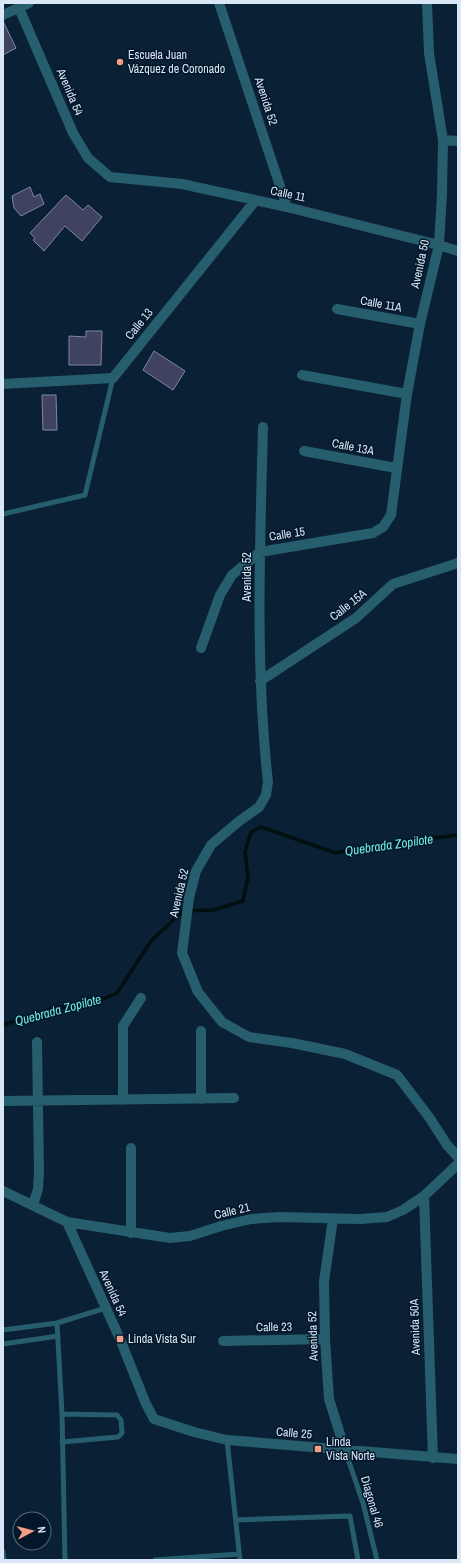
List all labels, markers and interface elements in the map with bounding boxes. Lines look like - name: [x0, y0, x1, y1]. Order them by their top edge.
- place label: Escuela Juan Vázquez de Coronado: [128, 47, 225, 77]
- marker: Escuela Juan Vázquez de Coronado: [115, 57, 125, 67]
- street label: Avenida 54: [53, 65, 87, 118]
- street label: Avenida 52: [250, 74, 281, 127]
- street label: Calle 11: [269, 182, 307, 206]
- street label: Avenida 50: [407, 238, 433, 291]
- street label: Calle 11A: [359, 292, 403, 316]
- street label: Calle 13: [121, 305, 157, 343]
- street label: Calle 13A: [331, 435, 376, 459]
- street label: Calle 15: [268, 523, 307, 545]
- street label: Avenida 52: [239, 552, 255, 603]
- street label: Calle 15A: [326, 585, 370, 624]
- water label: Quebrada Zopilote: [344, 830, 434, 860]
- street label: Avenida 52: [165, 867, 192, 920]
- water label: Quebrada Zopilote: [13, 990, 103, 1030]
- street label: Calle 21: [213, 1199, 252, 1223]
- street label: Avenida 54: [95, 1266, 131, 1319]
- street label: Avenida 50A: [406, 1298, 424, 1356]
- street label: Avenida 52: [304, 1311, 322, 1362]
- street label: Calle 23: [256, 1319, 292, 1335]
- place label: Linda Vista Sur: [128, 1331, 196, 1347]
- marker: Linda Vista Sur: [115, 1334, 125, 1344]
- street label: Calle 25: [275, 1423, 313, 1443]
- place label: Linda Vista Norte: [326, 1434, 375, 1464]
- marker: Linda Vista Norte: [313, 1444, 323, 1454]
- street label: Diagonal 46: [357, 1474, 387, 1530]
- north arrow: [12, 1511, 52, 1551]
- text: N: [35, 1526, 49, 1534]

